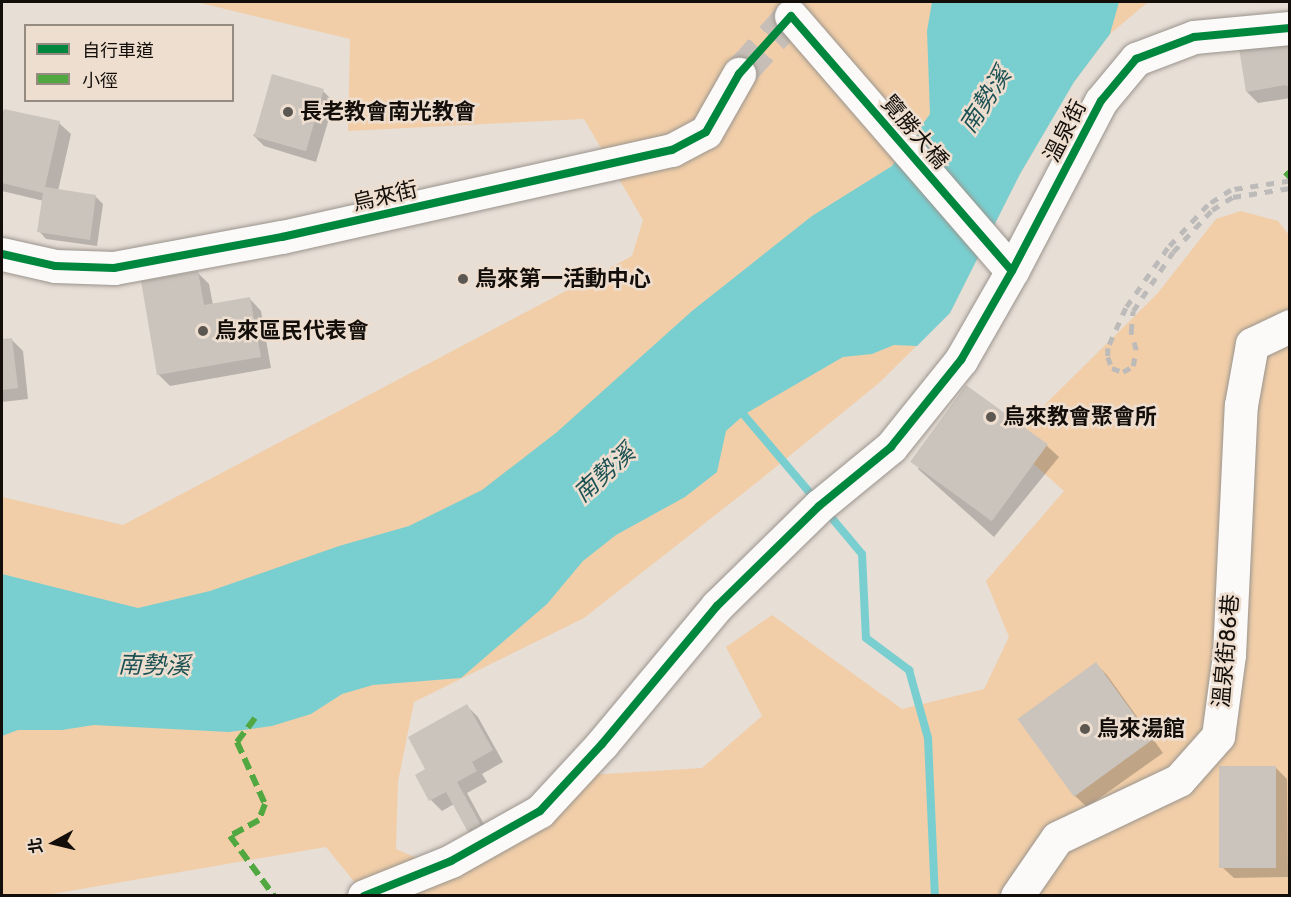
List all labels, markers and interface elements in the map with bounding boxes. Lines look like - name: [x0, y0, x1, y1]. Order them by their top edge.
- legend: [24, 24, 234, 102]
- text: 自行車道: [82, 40, 154, 62]
- water label: 南勢溪: [953, 62, 1017, 138]
- text: 小徑: [82, 70, 118, 92]
- street label: 覽勝大橋: [876, 90, 954, 174]
- street label: 溫泉街: [1038, 96, 1092, 166]
- place label: 長老教會南光教會: [300, 99, 476, 125]
- marker: 長老教會南光教會: [281, 105, 295, 119]
- street label: 烏來街: [350, 176, 420, 216]
- place label: 烏來第一活動中心: [475, 266, 651, 292]
- marker: 烏來第一活動中心: [456, 272, 470, 286]
- place label: 烏來區民代表會: [215, 318, 369, 344]
- marker: 烏來區民代表會: [196, 324, 210, 338]
- place label: 烏來教會聚會所: [1003, 404, 1157, 430]
- marker: 烏來教會聚會所: [984, 410, 998, 424]
- water label: 南勢溪: [568, 438, 640, 508]
- street label: 溫泉街86巷: [1208, 593, 1244, 709]
- water label: 南勢溪: [118, 650, 190, 680]
- place label: 烏來湯館: [1097, 716, 1185, 742]
- marker: 烏來湯館: [1078, 722, 1092, 736]
- north arrow: [24, 813, 84, 873]
- text: 北: [25, 836, 46, 855]

